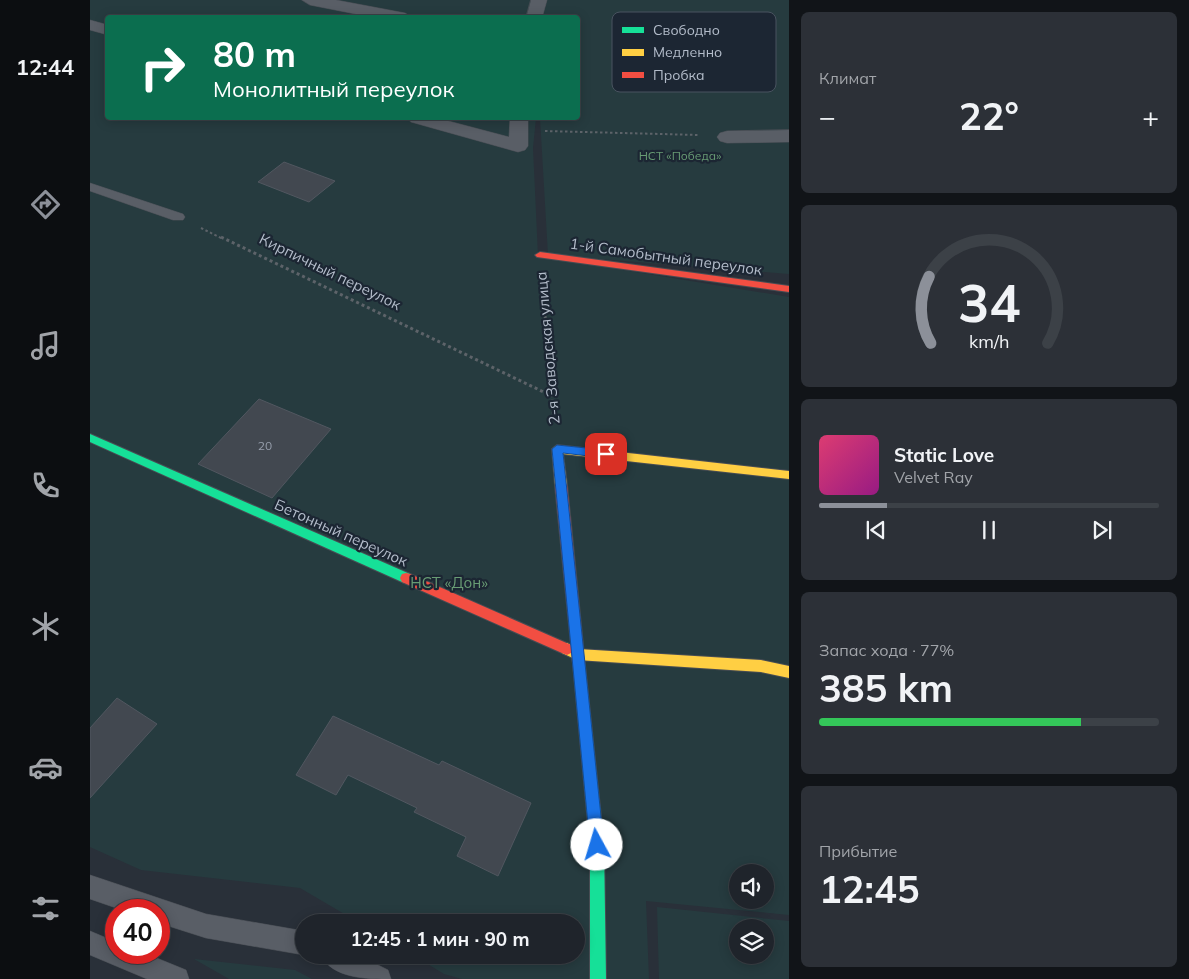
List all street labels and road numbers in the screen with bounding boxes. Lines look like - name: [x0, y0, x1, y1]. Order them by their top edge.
- street label: Кирпичный переулок: [256, 229, 405, 314]
- street label: 1-й Самобытный переулок: [569, 234, 764, 280]
- street label: 2-я Заводская улица: [531, 271, 564, 425]
- street label: Бетонный переулок: [272, 495, 412, 571]

